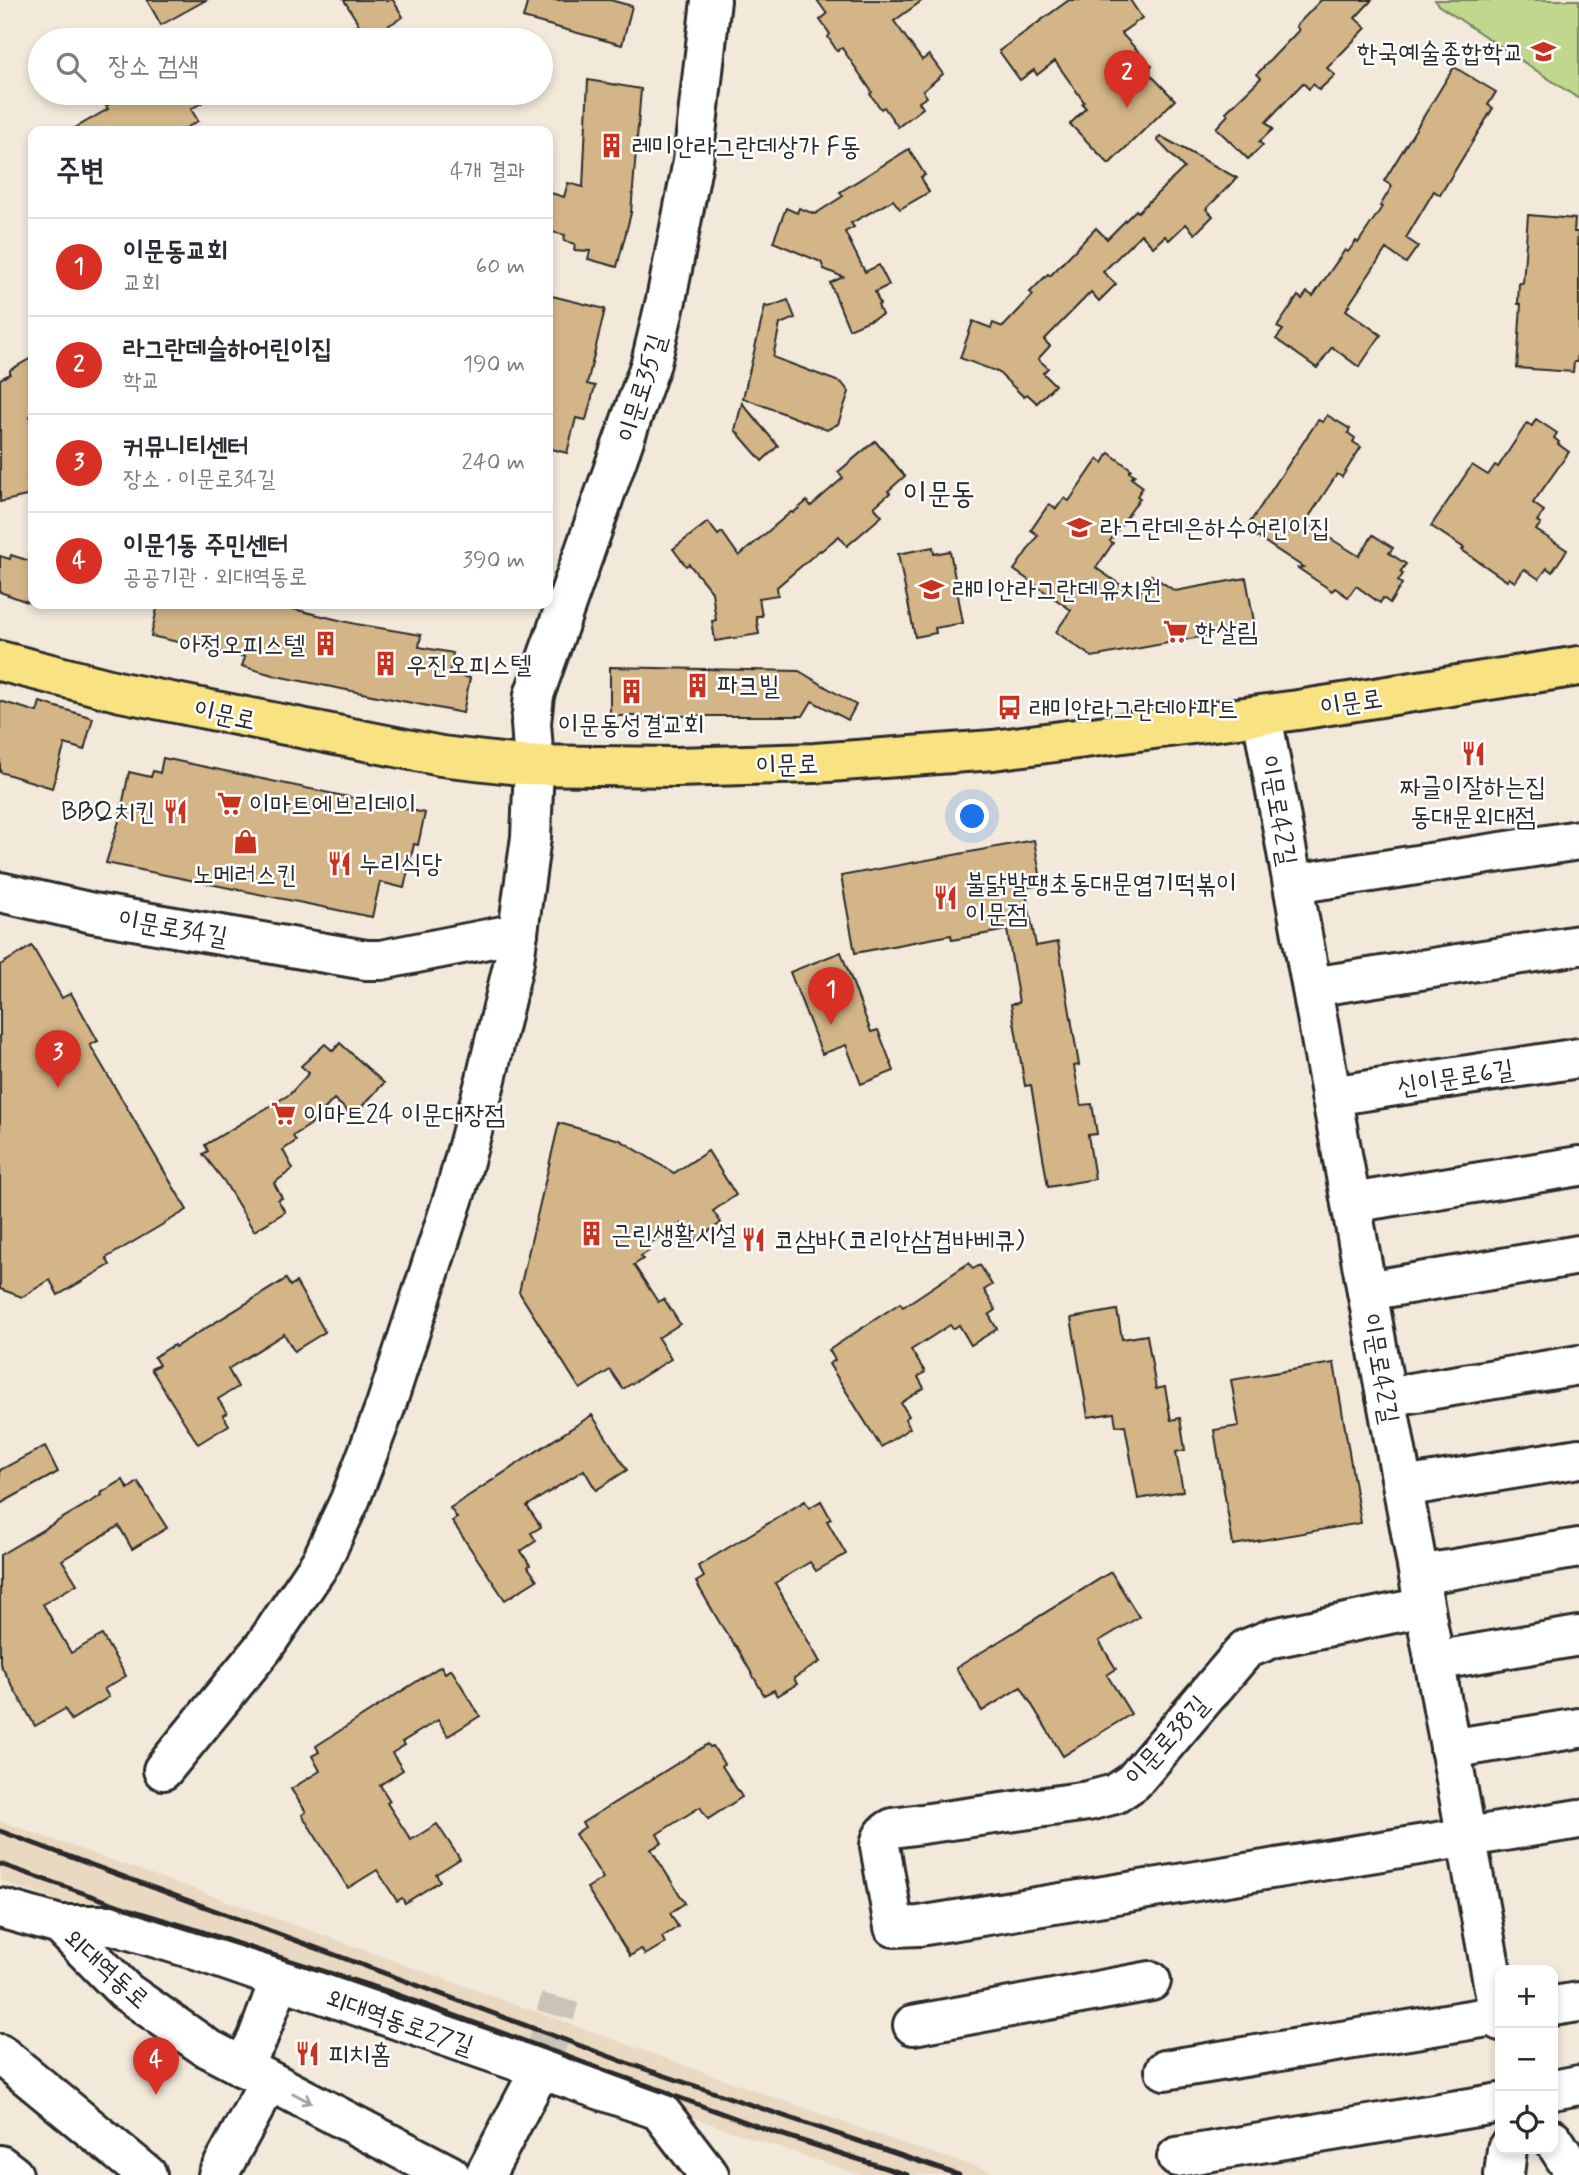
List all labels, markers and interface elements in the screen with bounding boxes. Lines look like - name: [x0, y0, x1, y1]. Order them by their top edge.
- search box: [28, 28, 553, 105]
- place label: 한국예술종합학교: [1357, 37, 1524, 71]
- school or university icon: 한국예술종합학교: [1530, 38, 1558, 66]
- icon: search: [52, 48, 90, 86]
- text: 장소 검색: [108, 50, 199, 84]
- pin: 2: [1104, 50, 1150, 108]
- place label: 레미안라그란데상가 F동: [631, 131, 861, 165]
- building icon: 레미안라그란데상가 F동: [597, 132, 625, 160]
- text: 주변: [56, 152, 104, 191]
- text: 4개 결과: [450, 157, 525, 187]
- text: 이문동교회: [123, 235, 228, 269]
- text: 1: [74, 252, 84, 282]
- text: 60 m: [476, 252, 525, 282]
- text: 교회: [123, 269, 160, 299]
- street label: 이문로35길: [610, 330, 675, 447]
- text: 라그란데슬하어린이집: [123, 333, 332, 367]
- text: 2: [73, 350, 85, 380]
- text: 190 m: [463, 350, 525, 380]
- text: 학교: [123, 367, 160, 397]
- text: 커뮤니티센터: [123, 431, 249, 465]
- text: 3: [74, 448, 84, 478]
- text: 240 m: [461, 448, 525, 478]
- text: 장소 · 이문로34길: [123, 465, 276, 495]
- district label: 이문동: [903, 475, 975, 514]
- place label: 라그란데은하수어린이집: [1100, 512, 1330, 546]
- school or university icon: 라그란데은하수어린이집: [1066, 513, 1094, 541]
- text: 이문1동 주민센터: [123, 529, 288, 563]
- text: 4: [72, 546, 86, 576]
- text: 390 m: [463, 546, 525, 576]
- text: 공공기관 · 외대역동로: [123, 563, 307, 593]
- place label: 래미안라그란데유치원: [952, 574, 1161, 608]
- school or university icon: 래미안라그란데유치원: [918, 575, 946, 603]
- place label: 한살림: [1195, 616, 1258, 650]
- supermarket icon: 한살림: [1161, 617, 1189, 645]
- place label: 아정오피스텔: [179, 629, 305, 663]
- building icon: 아정오피스텔: [311, 630, 339, 658]
- place label: 우진오피스텔: [406, 649, 532, 683]
- building icon: 우진오피스텔: [372, 650, 400, 678]
- place label: 파크빌: [717, 670, 780, 704]
- building icon: 파크빌: [683, 671, 711, 699]
- building icon: 이문동성결교회: [617, 678, 645, 706]
- street label: 이문로: [1318, 682, 1385, 726]
- street label: 이문로: [190, 693, 259, 739]
- place label: 래미안라그란데아파트: [1029, 693, 1238, 727]
- bus stop icon: 래미안라그란데아파트: [995, 694, 1023, 722]
- place label: 이문동성결교회: [558, 709, 704, 743]
- restaurant icon: 짜글이잘하는집 동대문외대점: [1459, 740, 1487, 768]
- street label: 이문로: [755, 748, 819, 784]
- street label: 이문로42길: [1251, 752, 1303, 868]
- place label: 짜글이잘하는집 동대문외대점: [1400, 771, 1546, 835]
- place label: 이마트에브리데이: [249, 789, 416, 823]
- supermarket icon: 이마트에브리데이: [215, 790, 243, 818]
- place label: BBQ치킨: [61, 796, 156, 830]
- restaurant icon: BBQ치킨: [162, 797, 190, 825]
- your location: [955, 799, 989, 833]
- shop icon: 노메러스킨: [231, 828, 259, 856]
- place label: 누리식당: [359, 848, 443, 882]
- restaurant icon: 누리식당: [325, 849, 353, 877]
- place label: 노메러스킨: [193, 859, 297, 893]
- place label: 불닭발땡초동대문엽기떡볶이 이문점: [965, 868, 1237, 932]
- restaurant icon: 불닭발땡초동대문엽기떡볶이 이문점: [931, 884, 959, 912]
- street label: 이문로34길: [115, 903, 230, 955]
- pin: 1: [808, 967, 854, 1025]
- pin: 3: [35, 1030, 81, 1088]
- street label: 신이문로6길: [1394, 1053, 1516, 1105]
- place label: 이마트24 이문대장점: [303, 1099, 505, 1133]
- supermarket icon: 이마트24 이문대장점: [269, 1100, 297, 1128]
- place label: 근린생활시설: [611, 1219, 737, 1253]
- building icon: 근린생활시설: [577, 1220, 605, 1248]
- place label: 코삼바(코리안삼겹바베큐): [774, 1225, 1025, 1259]
- restaurant icon: 코삼바(코리안삼겹바베큐): [740, 1226, 768, 1254]
- street label: 이문로42길: [1353, 1310, 1405, 1426]
- street label: 이문로38길: [1118, 1689, 1217, 1794]
- street label: 외대역동로: [55, 1922, 156, 2017]
- map controls: [1495, 1965, 1558, 2154]
- button: +: [1495, 1965, 1558, 2028]
- street label: 외대역동로27길: [321, 1982, 478, 2064]
- button: −: [1495, 2028, 1558, 2091]
- pin: 4: [133, 2037, 179, 2095]
- place label: 피치홈: [328, 2038, 391, 2072]
- restaurant icon: 피치홈: [294, 2039, 322, 2067]
- button: locate: [1495, 2091, 1558, 2154]
- one-way arrow: [291, 2092, 312, 2105]

